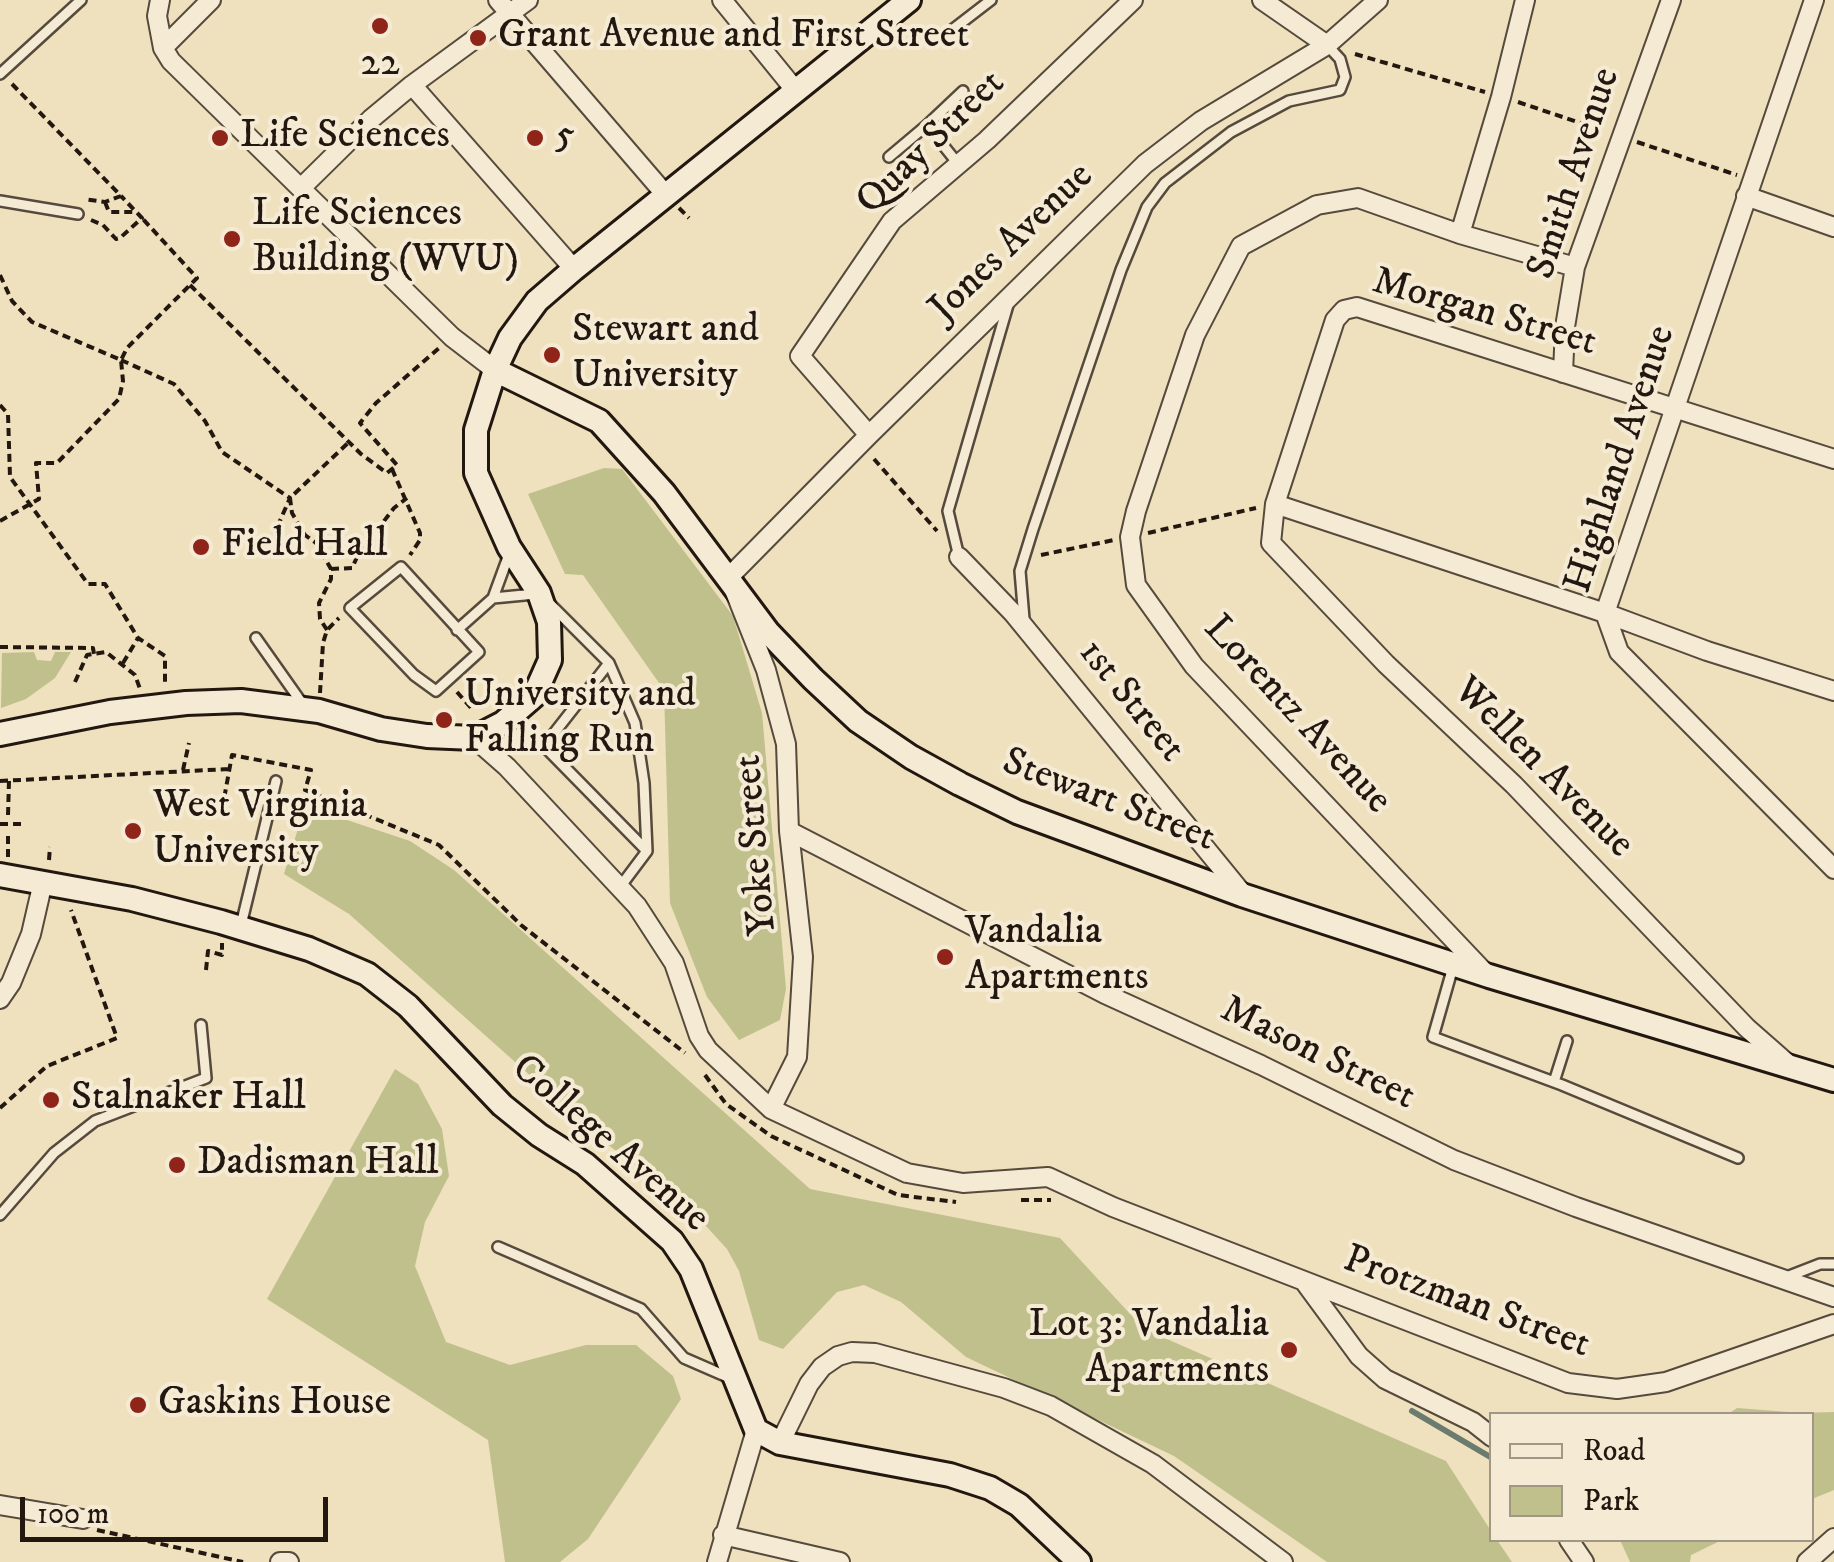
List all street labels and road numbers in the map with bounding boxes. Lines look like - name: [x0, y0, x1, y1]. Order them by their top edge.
- street label: Quay Street: [848, 61, 1016, 227]
- street label: Smith Avenue: [1519, 62, 1633, 286]
- street label: Jones Avenue: [921, 154, 1105, 334]
- street label: Morgan Street: [1366, 259, 1602, 369]
- street label: Highland Avenue: [1556, 320, 1688, 600]
- street label: Lorentz Avenue: [1192, 607, 1400, 825]
- street label: 1st Street: [1066, 631, 1194, 773]
- street label: Wellen Avenue: [1441, 668, 1643, 870]
- street label: Stewart Street: [995, 740, 1221, 864]
- street label: Yoke Street: [726, 753, 790, 937]
- street label: Mason Street: [1212, 987, 1422, 1123]
- street label: College Avenue: [500, 1046, 718, 1244]
- street label: Protzman Street: [1336, 1237, 1596, 1371]

